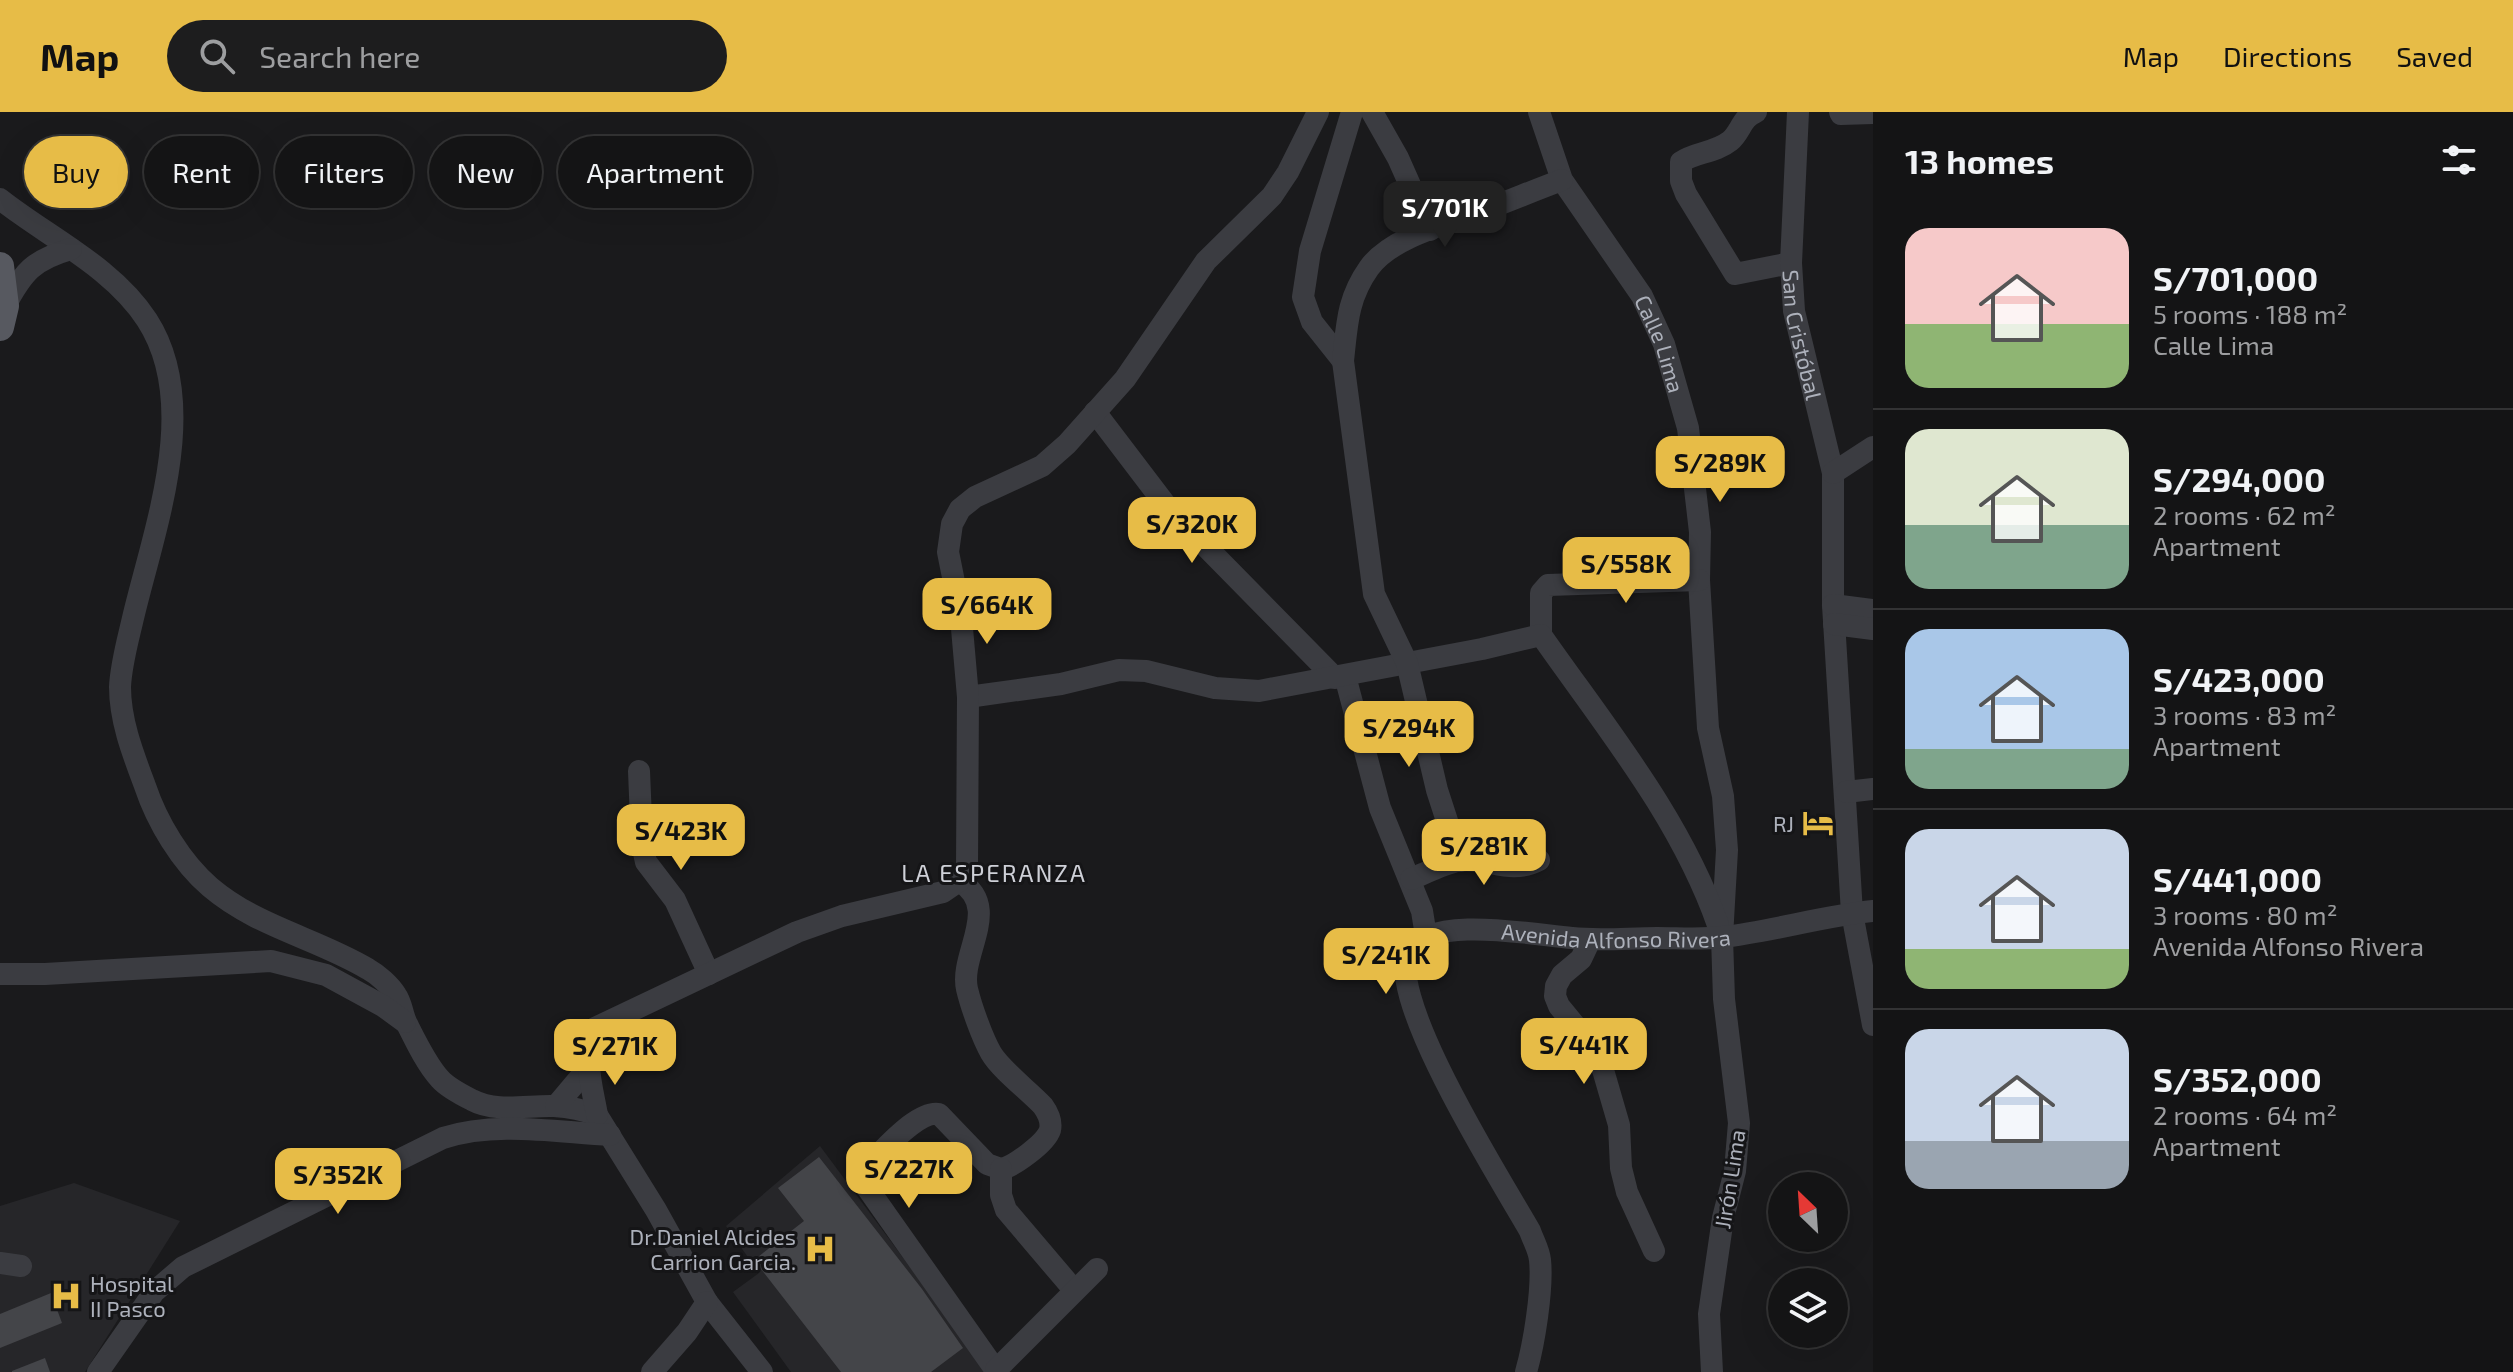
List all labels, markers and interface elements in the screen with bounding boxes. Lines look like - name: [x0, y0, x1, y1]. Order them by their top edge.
- search box: [167, 20, 727, 92]
- text: Map: [40, 33, 119, 79]
- icon: search: [195, 34, 239, 78]
- text: Search here: [259, 38, 420, 74]
- text: Map: [2123, 39, 2179, 73]
- text: Directions: [2223, 39, 2352, 73]
- text: Saved: [2396, 39, 2473, 73]
- chip: Buy: [24, 136, 128, 208]
- chip: Rent: [144, 136, 259, 208]
- chip: Filters: [275, 136, 413, 208]
- chip: New: [429, 136, 542, 208]
- chip: Apartment: [558, 136, 752, 208]
- icon: filters: [2437, 138, 2481, 182]
- text: 13 homes: [1905, 140, 2054, 181]
- pin: S/701K: [1380, 181, 1510, 249]
- text: S/701K: [1401, 191, 1489, 222]
- text: S/701,000: [2153, 257, 2318, 298]
- icon: home: [1969, 260, 2065, 356]
- street label: San Cristóbal: [1778, 269, 1828, 403]
- street label: Calle Lima: [1630, 291, 1690, 395]
- text: 5 rooms · 188 m²: [2153, 298, 2347, 329]
- text: Calle Lima: [2153, 329, 2274, 360]
- pin: S/289K: [1655, 436, 1785, 504]
- text: S/289K: [1674, 446, 1766, 477]
- text: S/294,000: [2153, 458, 2325, 499]
- icon: home: [1969, 461, 2065, 557]
- pin: S/320K: [1127, 497, 1257, 565]
- text: 2 rooms · 62 m²: [2153, 499, 2336, 530]
- text: S/320K: [1146, 507, 1238, 538]
- text: Apartment: [2153, 530, 2281, 561]
- pin: S/558K: [1561, 537, 1691, 605]
- text: S/558K: [1581, 547, 1671, 578]
- pin: S/664K: [922, 578, 1052, 646]
- text: S/664K: [940, 588, 1034, 619]
- text: S/423,000: [2153, 658, 2325, 699]
- icon: home: [1969, 661, 2065, 757]
- text: 3 rooms · 83 m²: [2153, 699, 2336, 730]
- pin: S/294K: [1344, 701, 1474, 769]
- text: S/294K: [1363, 711, 1455, 742]
- text: Apartment: [2153, 730, 2281, 761]
- pin: S/423K: [616, 804, 746, 872]
- hotel icon: RJ: [1801, 806, 1835, 840]
- place label: RJ: [1773, 810, 1794, 836]
- text: S/423K: [635, 814, 727, 845]
- pin: S/281K: [1419, 819, 1549, 887]
- text: S/281K: [1440, 829, 1528, 860]
- district label: LA ESPERANZA: [901, 858, 1087, 887]
- text: S/441,000: [2153, 858, 2322, 899]
- icon: home: [1969, 861, 2065, 957]
- text: 3 rooms · 80 m²: [2153, 899, 2337, 930]
- street label: Avenida Alfonso Rivera: [1500, 917, 1732, 952]
- pin: S/241K: [1321, 928, 1451, 996]
- text: Avenida Alfonso Rivera: [2153, 930, 2424, 961]
- text: S/241K: [1342, 938, 1430, 969]
- pin: S/441K: [1519, 1018, 1649, 1086]
- pin: S/271K: [550, 1019, 680, 1087]
- text: S/441K: [1539, 1028, 1629, 1059]
- text: S/271K: [572, 1029, 658, 1060]
- text: S/352,000: [2153, 1058, 2322, 1099]
- icon: home: [1969, 1061, 2065, 1157]
- text: 2 rooms · 64 m²: [2153, 1099, 2337, 1130]
- street label: Jirón Lima: [1708, 1128, 1750, 1230]
- text: Apartment: [2153, 1130, 2281, 1161]
- pin: S/227K: [844, 1142, 974, 1210]
- pin: S/352K: [273, 1148, 403, 1216]
- text: S/227K: [864, 1152, 954, 1183]
- text: S/352K: [293, 1158, 383, 1189]
- north arrow: [1768, 1172, 1848, 1252]
- map controls: [1768, 1172, 1848, 1348]
- place label: Dr.Daniel Alcides Carrion Garcia.: [630, 1223, 796, 1274]
- hospital icon: Dr.Daniel Alcides Carrion Garcia.: [803, 1232, 837, 1266]
- button: layers: [1768, 1268, 1848, 1348]
- place label: Hospital II Pasco: [90, 1270, 174, 1321]
- hospital icon: Hospital II Pasco: [49, 1279, 83, 1313]

